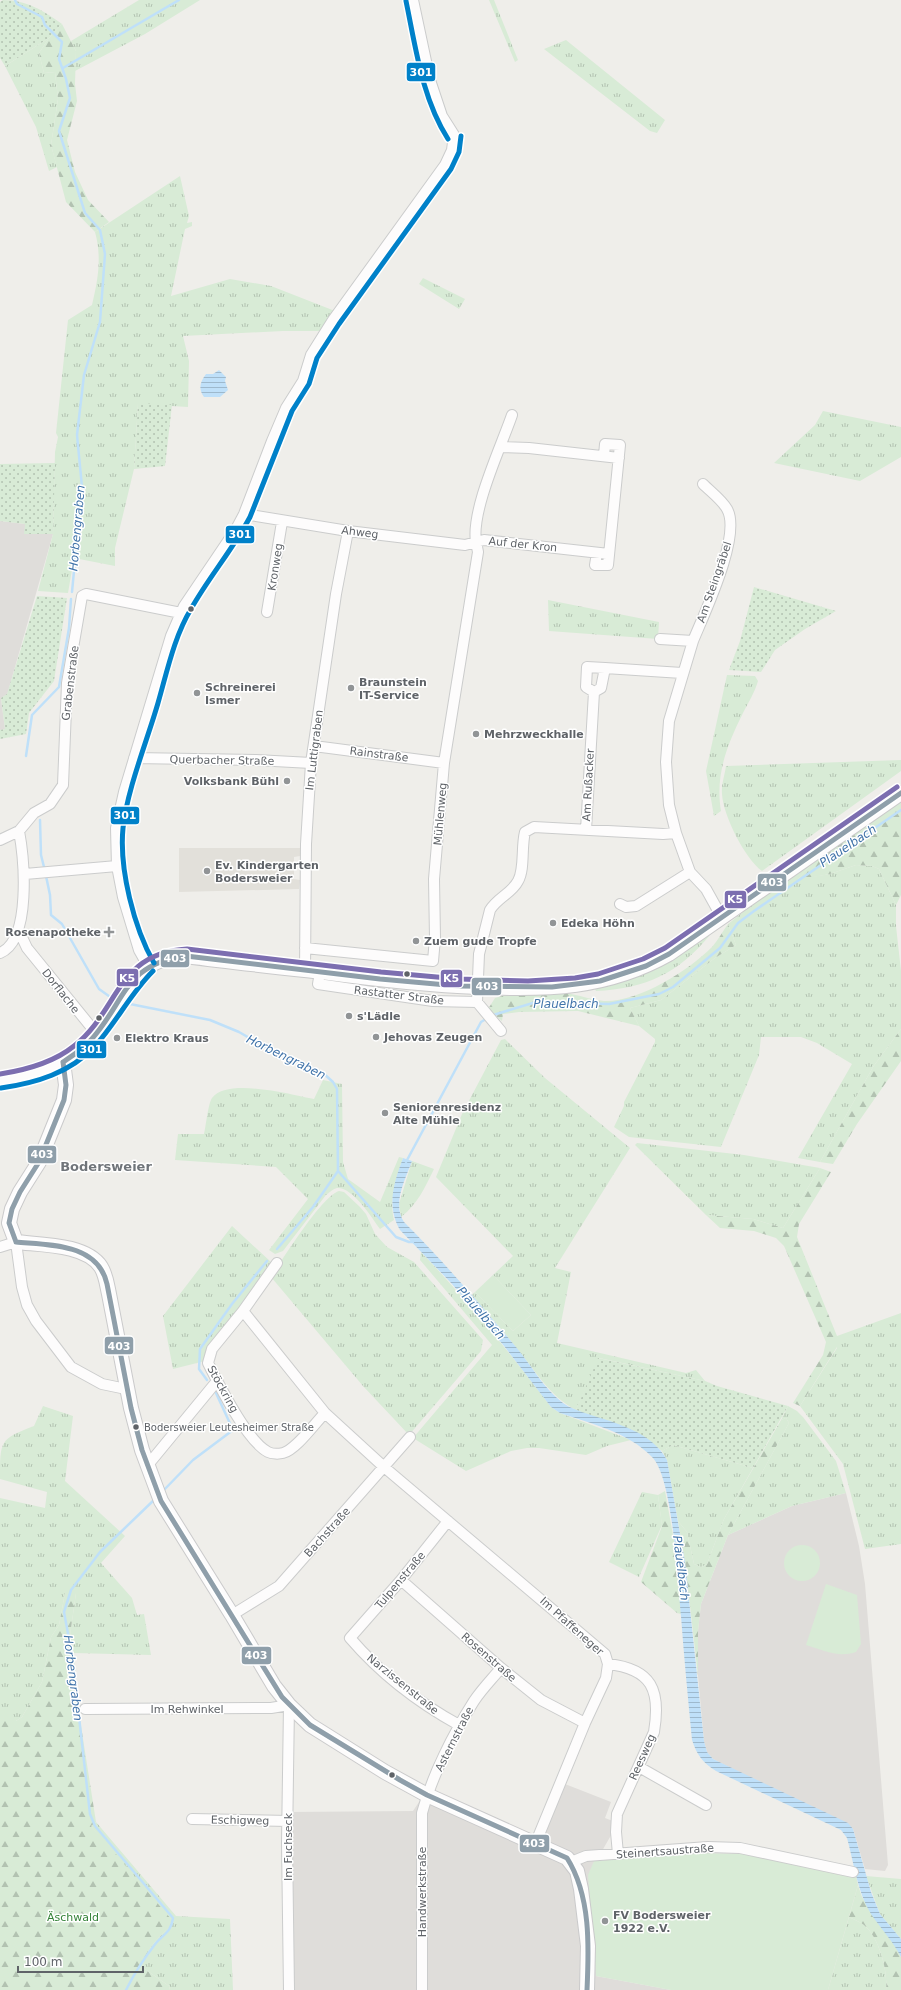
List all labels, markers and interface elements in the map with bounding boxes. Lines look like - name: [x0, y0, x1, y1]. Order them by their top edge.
- line badge: 301: [406, 62, 436, 82]
- text: 301: [410, 66, 432, 79]
- water label: Horbengraben: [66, 484, 88, 572]
- street label: Ahweg: [341, 524, 379, 541]
- line badge: 301: [225, 525, 255, 544]
- text: 301: [229, 528, 251, 541]
- street label: Auf der Kron: [488, 534, 558, 555]
- street label: Am Steingräbel: [695, 540, 734, 624]
- street label: Kronweg: [265, 542, 286, 592]
- unlabelled marker: [186, 604, 196, 614]
- street label: Grabenstraße: [59, 645, 82, 721]
- place label: Braunstein IT-Service: [359, 676, 427, 702]
- place label: Schreinerei Ismer: [205, 681, 276, 707]
- marker: Braunstein IT-Service: [346, 683, 356, 693]
- marker: Schreinerei Ismer: [192, 688, 202, 698]
- street label: Im Luttigraben: [303, 709, 326, 791]
- place label: Mehrzweckhalle: [484, 728, 584, 741]
- marker: Mehrzweckhalle: [471, 729, 481, 739]
- street label: Rainstraße: [349, 744, 409, 765]
- street label: Am Rußacker: [580, 748, 597, 822]
- street label: Querbacher Straße: [170, 753, 275, 768]
- place label: Volksbank Bühl: [184, 775, 279, 788]
- marker: Volksbank Bühl: [282, 776, 292, 786]
- street label: Mühlenweg: [431, 782, 450, 846]
- line badge: 301: [110, 806, 140, 825]
- text: 301: [114, 809, 136, 822]
- water label: Plauelbach: [817, 822, 879, 870]
- place label: Ev. Kindergarten Bodersweier: [215, 859, 319, 885]
- marker: Ev. Kindergarten Bodersweier: [202, 866, 212, 876]
- line badge: 403: [757, 873, 787, 892]
- text: 403: [761, 876, 783, 889]
- line badge: K5: [724, 890, 747, 909]
- text: K5: [727, 893, 743, 906]
- place label: Edeka Höhn: [561, 917, 635, 930]
- marker: Edeka Höhn: [548, 918, 558, 928]
- place label: Rosenapotheke: [5, 926, 101, 939]
- marker: Rosenapotheke: [104, 927, 114, 937]
- place label: Zuem gude Tropfe: [424, 935, 537, 948]
- marker: Zuem gude Tropfe: [411, 936, 421, 946]
- line badge: 403: [160, 949, 190, 968]
- text: 403: [164, 952, 186, 965]
- street label: Dorflache: [39, 966, 82, 1016]
- line badge: K5: [116, 968, 139, 987]
- unlabelled marker: [402, 969, 412, 979]
- line badge: K5: [440, 969, 463, 988]
- text: K5: [119, 972, 135, 985]
- text: K5: [443, 972, 459, 985]
- line badge: 403: [471, 977, 502, 996]
- text: 403: [476, 980, 498, 993]
- street label: Rastatter Straße: [353, 984, 445, 1007]
- water label: Plauelbach: [533, 997, 599, 1011]
- place label: s'Lädle: [357, 1010, 400, 1023]
- marker: s'Lädle: [344, 1011, 354, 1021]
- unlabelled marker: [94, 1013, 104, 1023]
- place label: Jehovas Zeugen: [383, 1031, 482, 1044]
- place label: Elektro Kraus: [125, 1032, 209, 1045]
- water label: Horbengraben: [244, 1032, 328, 1082]
- marker: Jehovas Zeugen: [371, 1032, 381, 1042]
- marker: Elektro Kraus: [112, 1033, 122, 1043]
- line badge: 301: [76, 1040, 107, 1059]
- text: 301: [80, 1043, 102, 1056]
- place label: Seniorenresidenz Alte Mühle: [393, 1101, 501, 1127]
- marker: Seniorenresidenz Alte Mühle: [380, 1108, 390, 1118]
- line badge: 403: [27, 1145, 57, 1164]
- text: 403: [31, 1148, 53, 1161]
- district label: Bodersweier: [60, 1159, 152, 1174]
- water label: Plauelbach: [454, 1284, 508, 1342]
- line badge: 403: [104, 1336, 134, 1355]
- text: 403: [108, 1340, 130, 1353]
- street label: Stöckring: [204, 1363, 241, 1415]
- marker: Bodersweier Leutesheimer Straße: [131, 1422, 141, 1432]
- place label: Bodersweier Leutesheimer Straße: [144, 1422, 314, 1433]
- street label: Bachstraße: [302, 1505, 353, 1560]
- water label: Plauelbach: [670, 1535, 692, 1601]
- street label: Tulpenstraße: [372, 1549, 428, 1612]
- street label: Im Pfaffeneger: [537, 1594, 606, 1659]
- street label: Rosenstraße: [459, 1630, 519, 1685]
- water label: Horbengraben: [61, 1634, 85, 1722]
- line badge: 403: [241, 1646, 272, 1665]
- text: 403: [245, 1649, 267, 1662]
- street label: Narzissenstraße: [364, 1651, 441, 1717]
- street label: Im Rehwinkel: [150, 1703, 224, 1716]
- street label: Asternstraße: [433, 1705, 476, 1774]
- street label: Reesweg: [627, 1732, 658, 1782]
- unlabelled marker: [387, 1770, 397, 1780]
- street label: Im Fuchseck: [282, 1812, 295, 1881]
- street label: Eschigweg: [211, 1813, 269, 1828]
- line badge: 403: [519, 1834, 550, 1853]
- text: 403: [523, 1837, 545, 1850]
- street label: Steinertsaustraße: [616, 1842, 715, 1861]
- street label: Handwerkstraße: [416, 1846, 429, 1937]
- place label: FV Bodersweier 1922 e.V.: [613, 1909, 711, 1935]
- park label: Äschwald: [47, 1911, 99, 1924]
- marker: FV Bodersweier 1922 e.V.: [600, 1916, 610, 1926]
- scale bar: [18, 1948, 143, 1974]
- text: 100 m: [24, 1955, 62, 1969]

